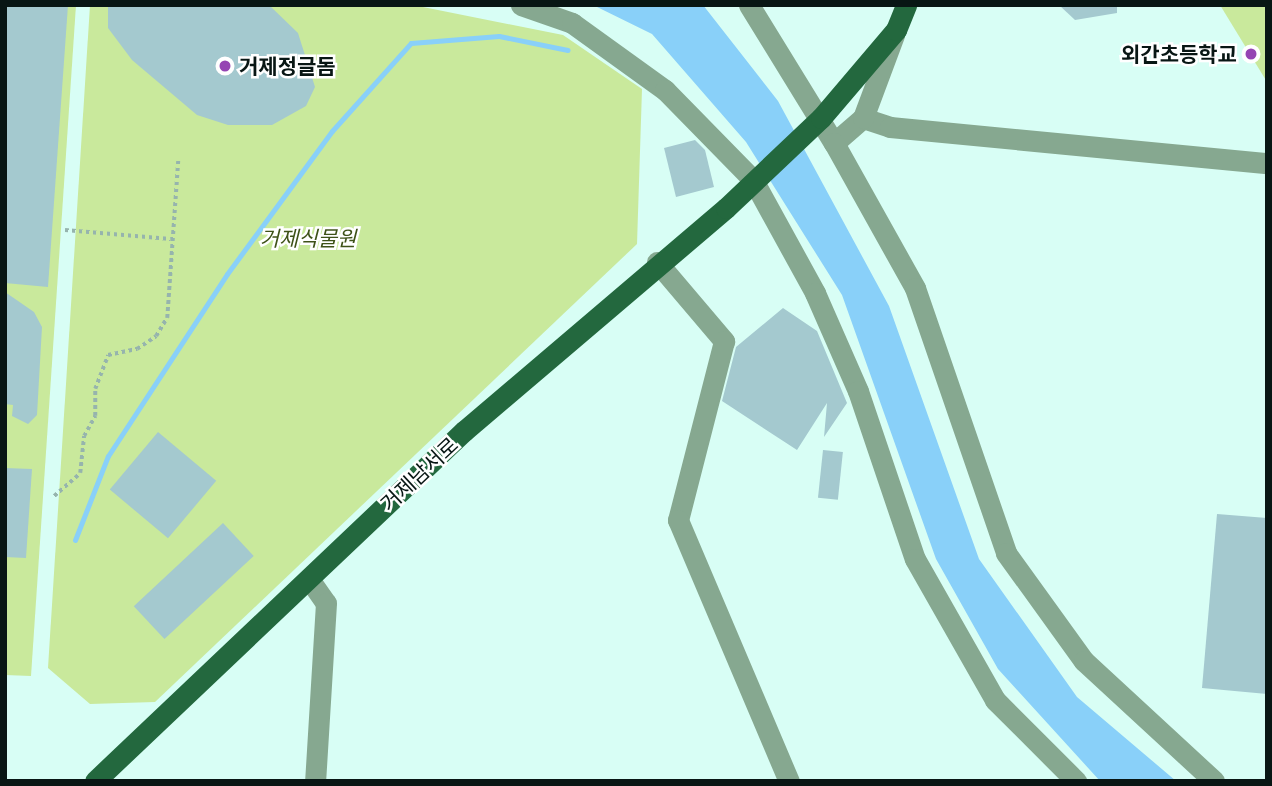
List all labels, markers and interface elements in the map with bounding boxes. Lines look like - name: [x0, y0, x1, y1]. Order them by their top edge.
- place label: 외간초등학교: [1121, 41, 1237, 67]
- marker: 외간초등학교: [1243, 46, 1259, 62]
- place label: 거제정글돔: [239, 53, 336, 79]
- marker: 거제정글돔: [217, 58, 233, 74]
- park label: 거제식물원: [260, 225, 356, 251]
- street label: 거제남서로: [375, 432, 463, 516]

